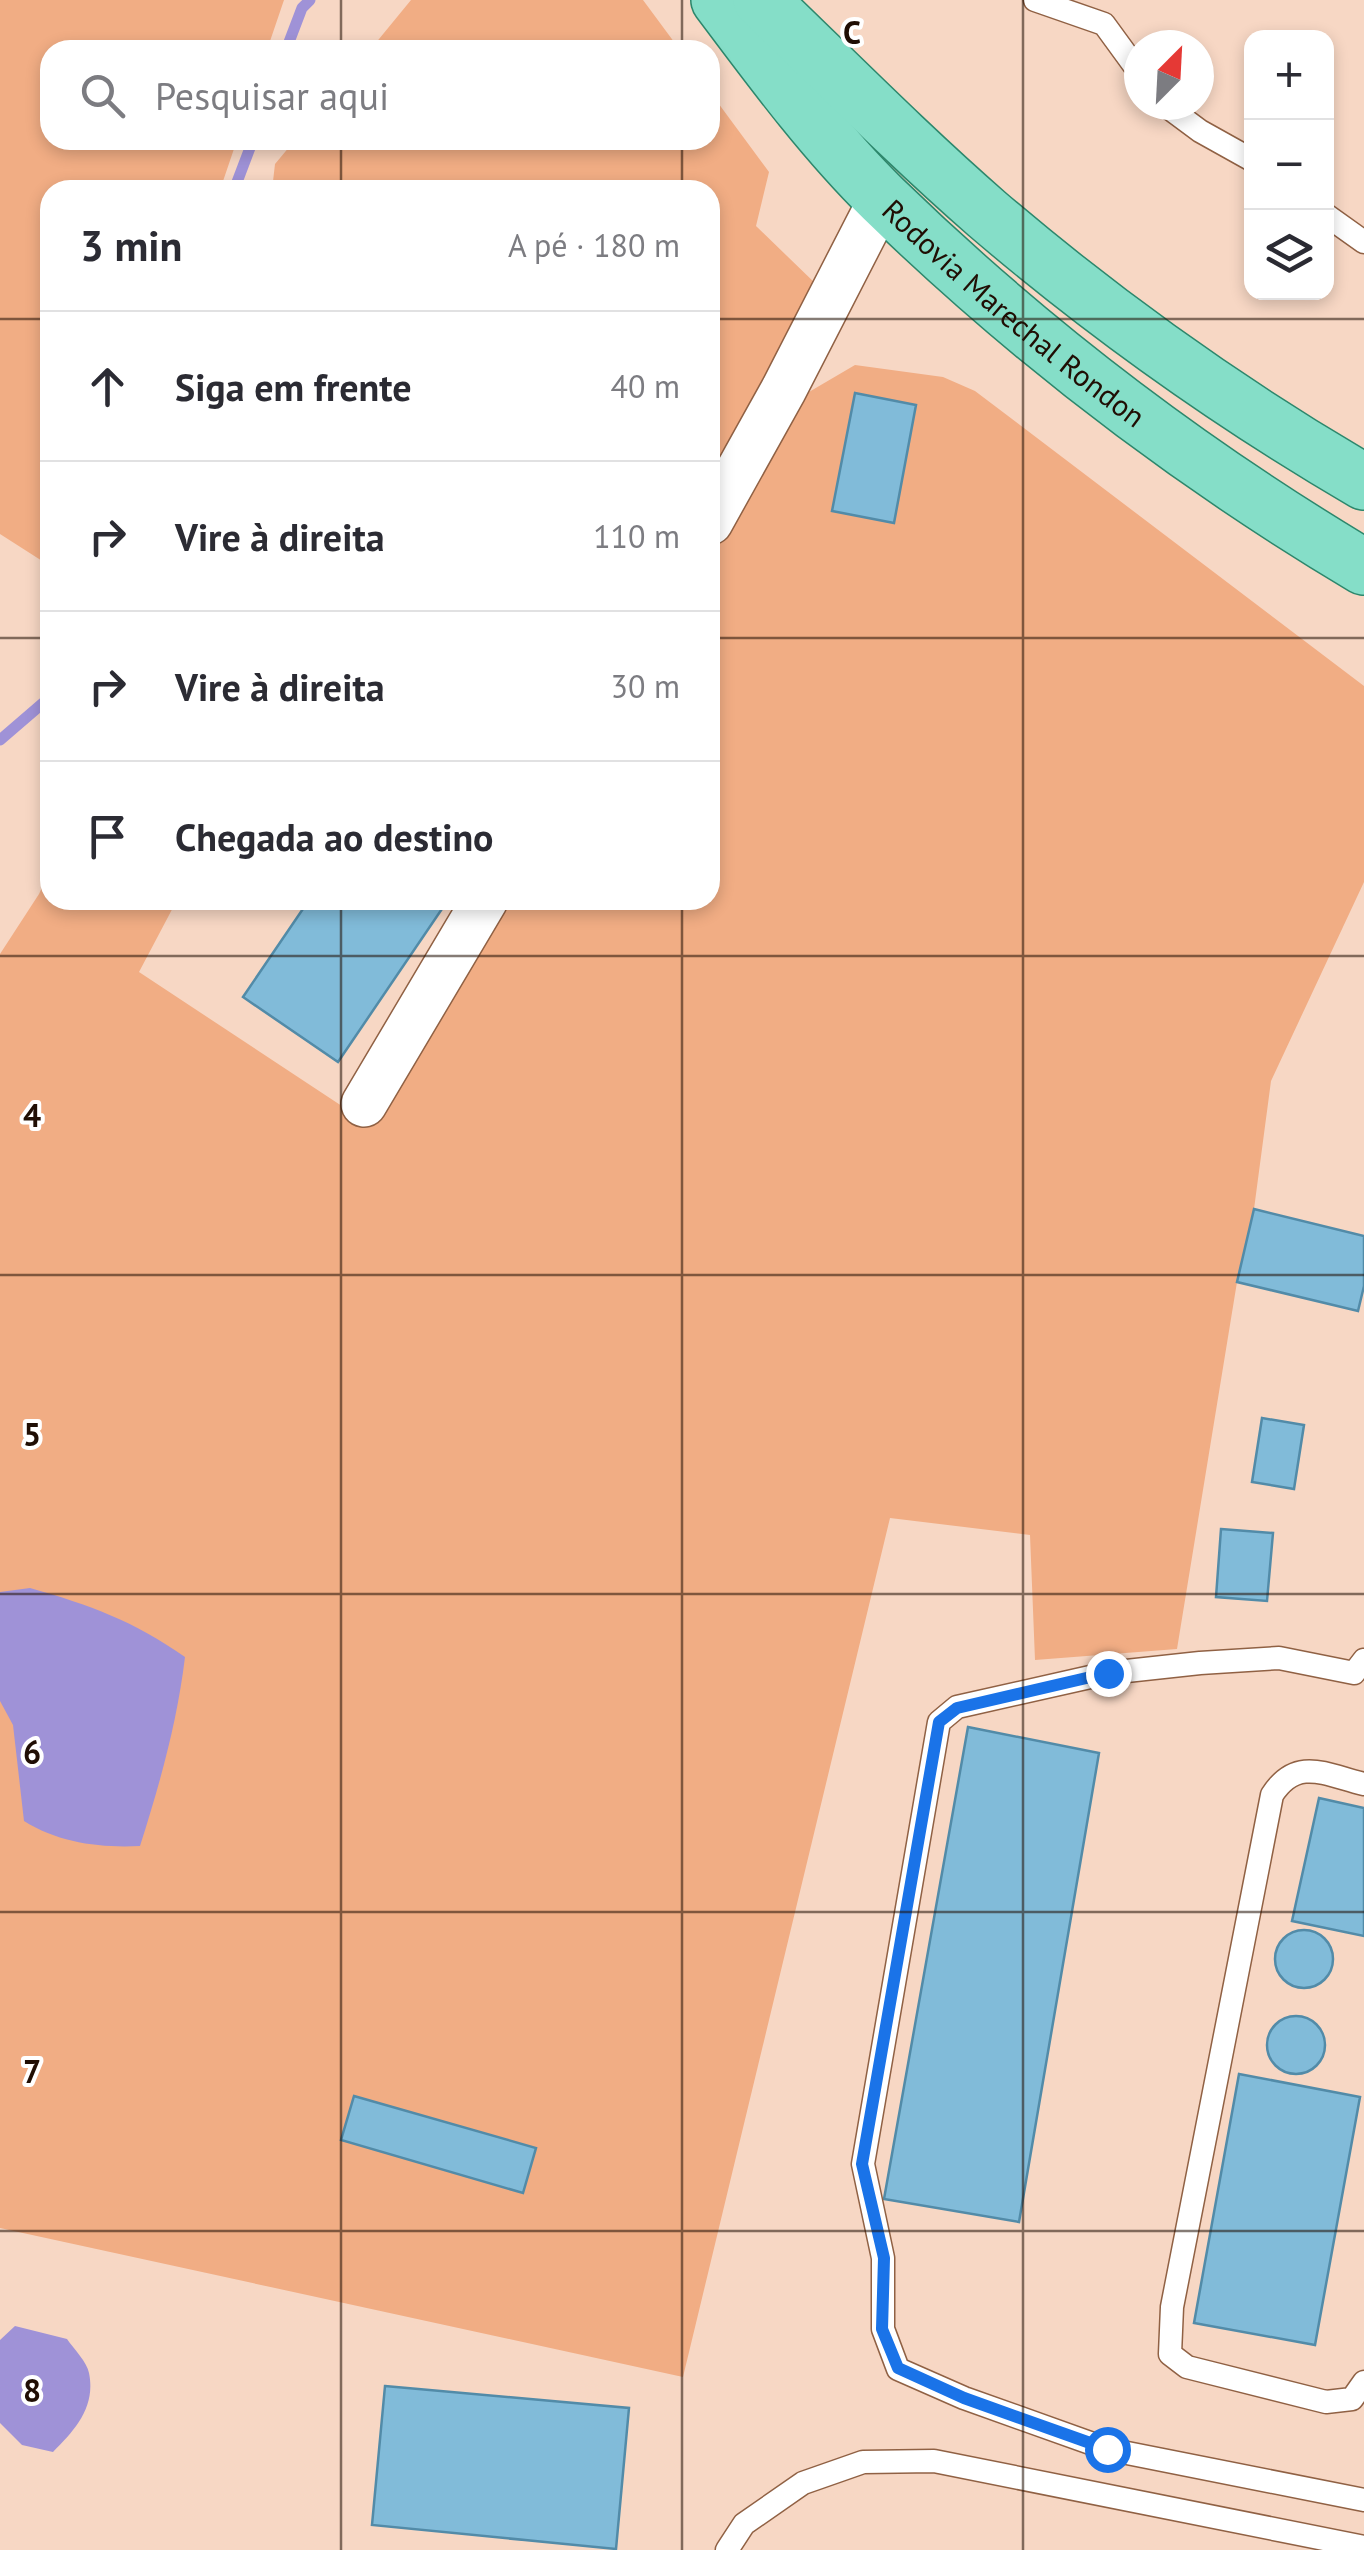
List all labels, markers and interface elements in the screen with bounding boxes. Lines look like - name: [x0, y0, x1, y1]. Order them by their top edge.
- text: C: [843, 11, 861, 53]
- north arrow: [1124, 30, 1214, 120]
- map controls: [1244, 30, 1334, 300]
- button: +: [1244, 30, 1334, 120]
- search box: [40, 40, 720, 150]
- icon: search: [75, 68, 130, 123]
- text: Pesquisar aqui: [155, 71, 389, 120]
- button: −: [1244, 120, 1334, 210]
- street label: Rodovia Marechal Rondon: [875, 190, 1154, 435]
- button: layers: [1244, 210, 1334, 300]
- text: 3 min: [80, 218, 182, 273]
- text: A pé · 180 m: [508, 224, 680, 266]
- icon: ahead: [80, 359, 135, 414]
- text: Siga em frente: [175, 362, 412, 411]
- text: 40 m: [611, 365, 680, 407]
- icon: right: [80, 509, 135, 564]
- text: Vire à direita: [175, 512, 385, 561]
- text: 110 m: [593, 515, 680, 557]
- icon: right: [80, 659, 135, 714]
- text: Vire à direita: [175, 662, 385, 711]
- text: 30 m: [611, 665, 680, 707]
- icon: arrive: [80, 809, 135, 864]
- text: Chegada ao destino: [175, 812, 494, 861]
- text: 4: [23, 1094, 41, 1136]
- text: 5: [23, 1413, 41, 1455]
- route end: [1086, 1651, 1132, 1697]
- text: 6: [23, 1731, 41, 1773]
- text: 7: [23, 2050, 41, 2092]
- text: 8: [23, 2369, 41, 2411]
- route start: [1085, 2427, 1131, 2473]

